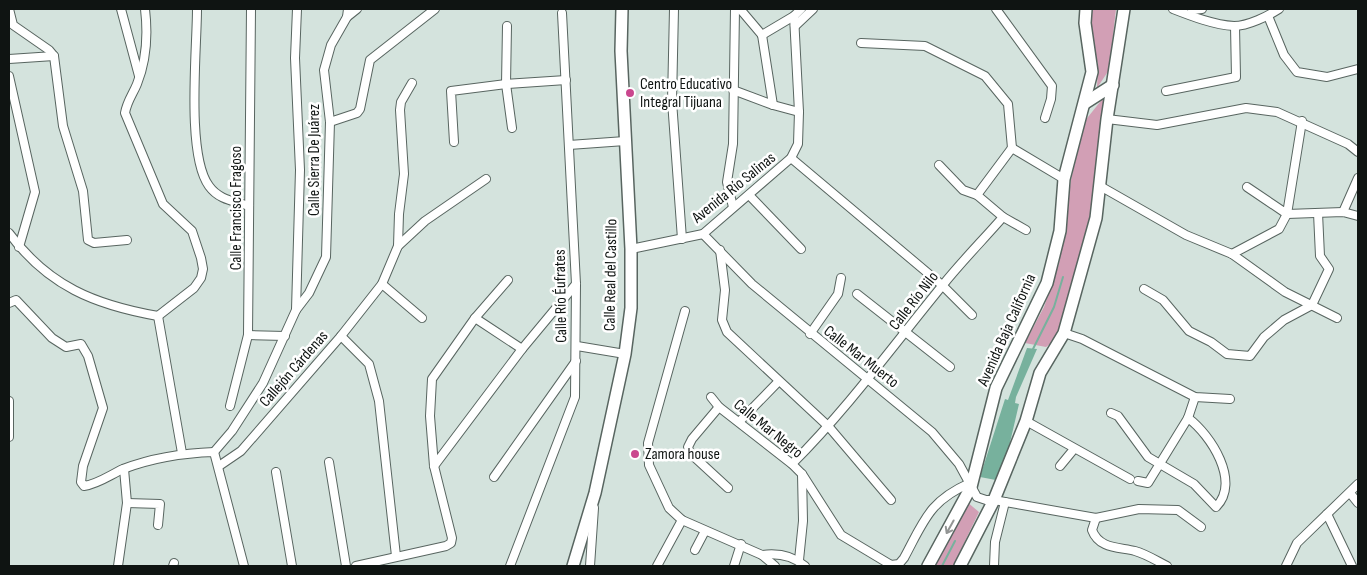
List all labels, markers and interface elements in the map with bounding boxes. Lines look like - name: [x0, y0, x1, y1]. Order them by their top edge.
- place label: Centro Educativo Integral Tijuana: [640, 75, 732, 112]
- marker: Centro Educativo Integral Tijuana: [624, 87, 636, 99]
- street label: Calle Sierra De Juárez: [305, 104, 324, 216]
- street label: Calle Francisco Fragoso: [227, 146, 246, 270]
- street label: Avenida Río Salinas: [688, 148, 780, 228]
- street label: Calle Real del Castillo: [601, 219, 621, 331]
- street label: Calle Río Éufrates: [551, 249, 571, 343]
- street label: Calle Río Nilo: [885, 268, 943, 334]
- street label: Avenida Baja California: [973, 271, 1040, 390]
- street label: Calle Mar Muerto: [820, 322, 902, 392]
- street label: Callejón Cárdenas: [256, 327, 332, 411]
- street label: Calle Mar Negro: [730, 395, 806, 463]
- place label: Zamora house: [645, 445, 720, 464]
- marker: Zamora house: [629, 448, 641, 460]
- one-way arrow: [944, 519, 954, 533]

